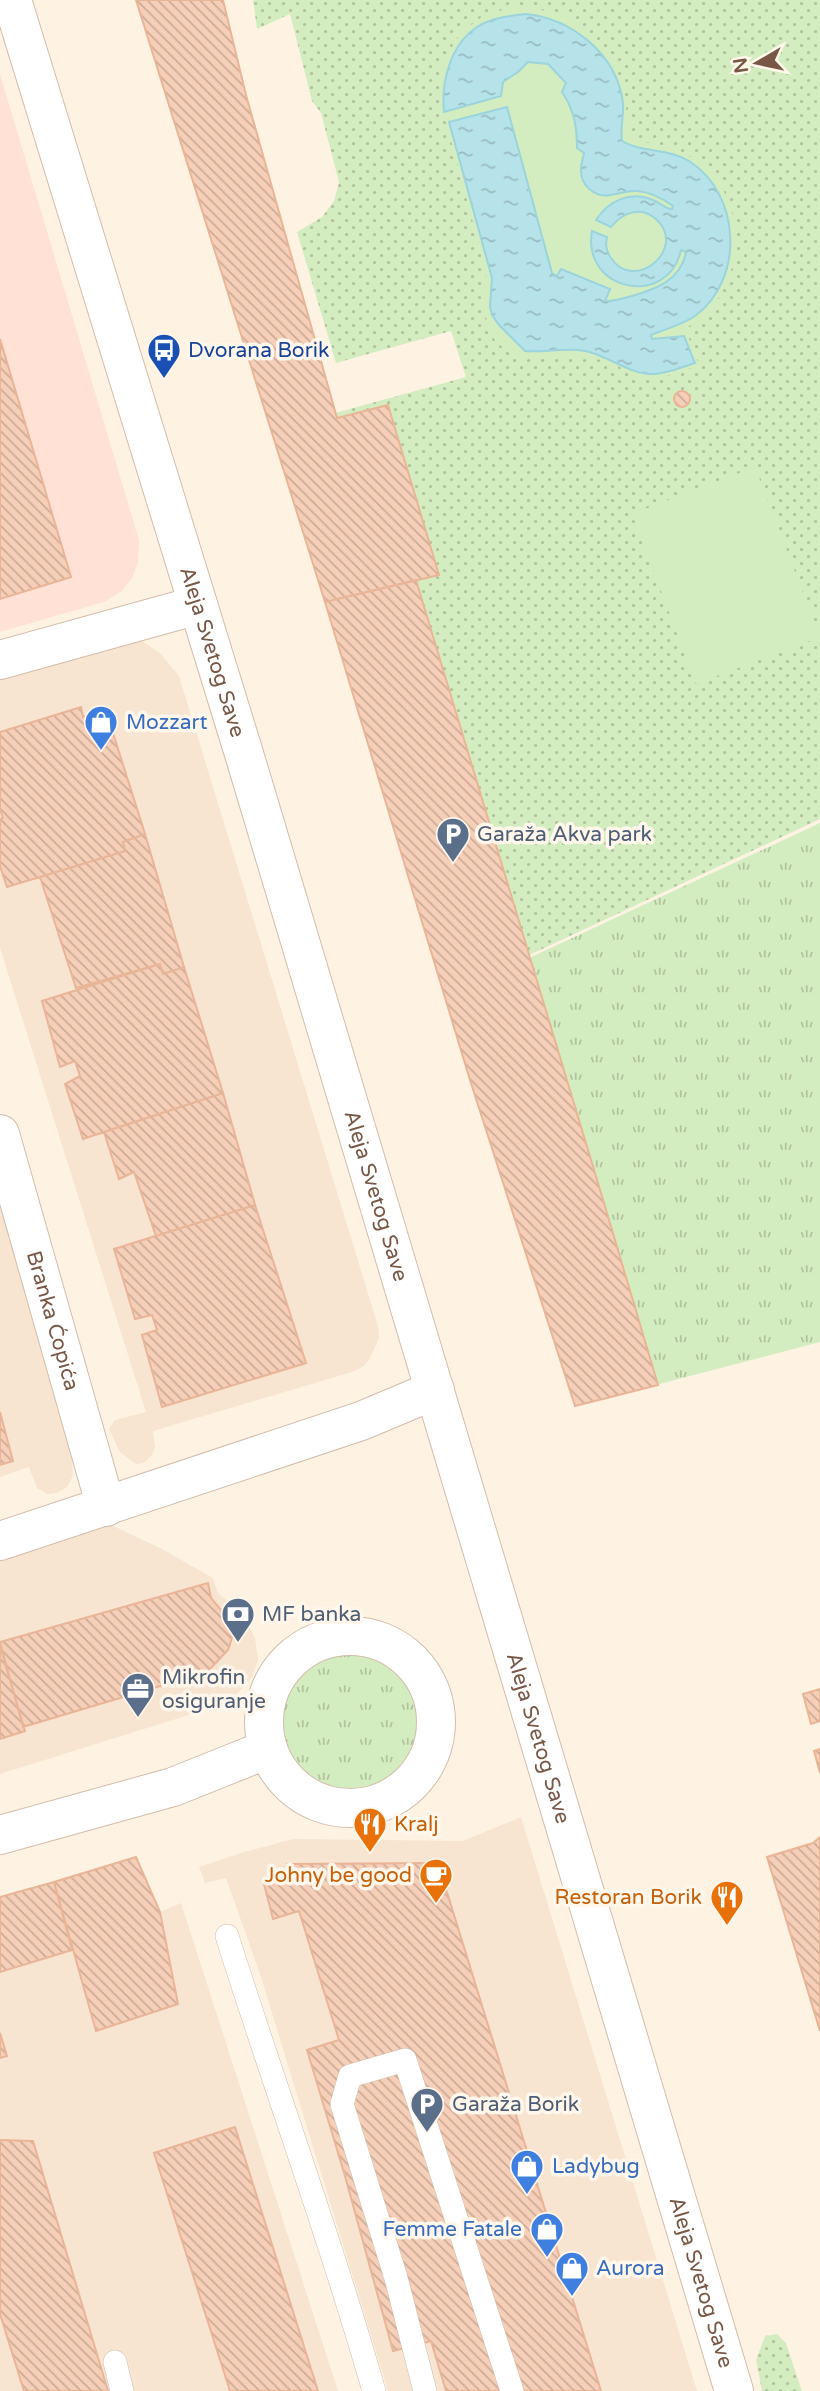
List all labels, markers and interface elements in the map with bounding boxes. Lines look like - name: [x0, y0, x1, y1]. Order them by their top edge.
- north arrow: [722, 28, 792, 98]
- text: N: [729, 56, 753, 75]
- bus stop icon: Dvorana Borik: [145, 331, 183, 380]
- place label: Dvorana Borik: [188, 338, 329, 363]
- street label: Aleja Svetog Save: [174, 564, 250, 740]
- shop icon: Mozzart: [82, 703, 120, 752]
- place label: Mozzart: [126, 710, 208, 735]
- parking icon: Garaža Akva park: [434, 815, 472, 864]
- place label: Garaža Akva park: [477, 822, 652, 847]
- street label: Aleja Svetog Save: [338, 1107, 413, 1284]
- street label: Branka Ćopića: [21, 1248, 84, 1393]
- bank icon: MF banka: [219, 1595, 257, 1644]
- place label: MF banka: [262, 1602, 361, 1627]
- street label: Aleja Svetog Save: [501, 1650, 576, 1827]
- place label: Mikrofin osiguranje: [162, 1665, 266, 1714]
- office icon: Mikrofin osiguranje: [119, 1670, 157, 1719]
- restaurant icon: Kralj: [351, 1805, 389, 1854]
- place label: Kralj: [394, 1812, 438, 1837]
- cafe icon: Johny be good: [417, 1856, 455, 1905]
- place label: Johny be good: [265, 1863, 412, 1888]
- restaurant icon: Restoran Borik: [708, 1878, 746, 1927]
- place label: Restoran Borik: [554, 1885, 702, 1910]
- parking icon: Garaža Borik: [408, 2085, 446, 2134]
- place label: Garaža Borik: [452, 2092, 579, 2117]
- shop icon: Ladybug: [508, 2147, 546, 2196]
- place label: Ladybug: [552, 2154, 640, 2179]
- street label: Aleja Svetog Save: [664, 2194, 738, 2371]
- shop icon: Femme Fatale: [528, 2210, 566, 2259]
- place label: Femme Fatale: [383, 2217, 522, 2242]
- shop icon: Aurora: [553, 2249, 591, 2298]
- place label: Aurora: [596, 2256, 665, 2281]

